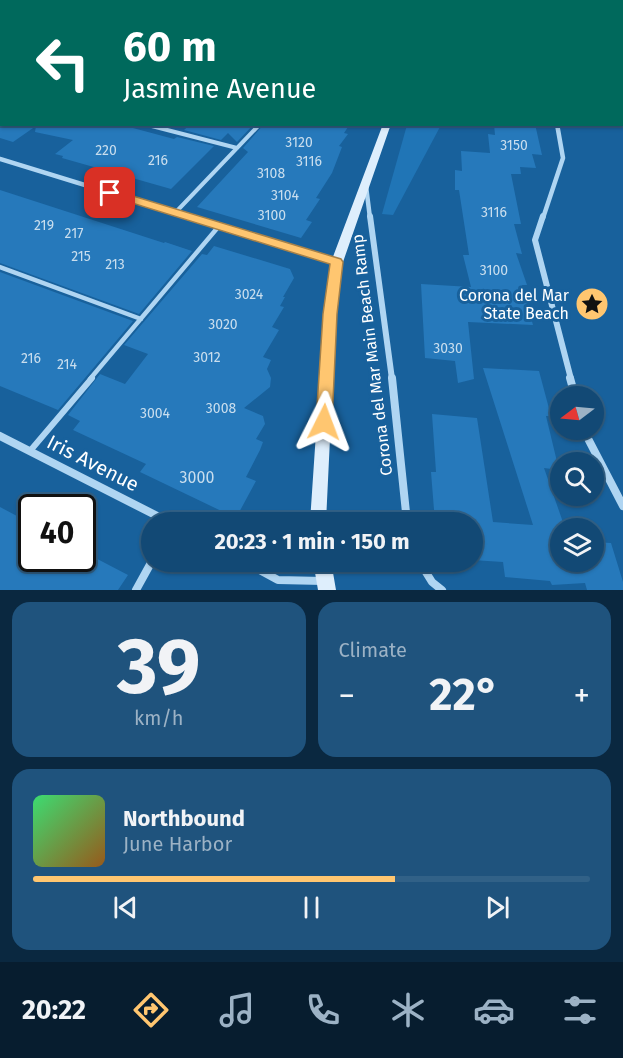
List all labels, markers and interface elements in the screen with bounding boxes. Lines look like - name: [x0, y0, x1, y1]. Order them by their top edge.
- text: 60 m: [123, 22, 217, 72]
- icon: left: [24, 24, 102, 102]
- text: Jasmine Avenue: [123, 73, 316, 105]
- house number: 3120: [285, 134, 313, 151]
- house number: 3150: [500, 137, 528, 154]
- house number: 220: [95, 142, 117, 159]
- house number: 216: [148, 152, 168, 169]
- house number: 3116: [296, 153, 322, 170]
- house number: 3108: [257, 165, 285, 182]
- pin: [84, 167, 135, 218]
- icon: arrive: [93, 176, 126, 209]
- house number: 3104: [271, 187, 300, 204]
- house number: 3116: [481, 204, 507, 221]
- house number: 3100: [258, 207, 286, 224]
- house number: 219: [34, 217, 54, 234]
- house number: 217: [65, 225, 83, 242]
- street label: Corona del Mar Main Beach Ramp: [348, 233, 396, 477]
- house number: 215: [71, 248, 91, 265]
- house number: 213: [105, 256, 125, 273]
- house number: 3100: [480, 262, 508, 279]
- house number: 3024: [235, 286, 264, 303]
- place label: Corona del Mar State Beach: [459, 286, 570, 323]
- place icon: Corona del Mar State Beach: [574, 286, 610, 322]
- house number: 3020: [208, 316, 238, 333]
- house number: 3030: [433, 340, 463, 357]
- house number: 3012: [193, 349, 221, 366]
- house number: 216: [21, 350, 41, 367]
- house number: 214: [57, 356, 78, 373]
- north arrow: [550, 386, 604, 440]
- map controls: [550, 386, 604, 572]
- position arrow: [292, 390, 356, 454]
- house number: 3008: [206, 400, 236, 417]
- house number: 3004: [140, 405, 171, 422]
- street label: Iris Avenue: [43, 430, 143, 496]
- button: search: [550, 452, 604, 506]
- house number: 3000: [180, 468, 214, 487]
- speed limit sign: 40: [18, 494, 96, 572]
- button: layers: [550, 518, 604, 572]
- text: 20:23 · 1 min · 150 m: [214, 528, 410, 555]
- text: 39: [117, 620, 200, 714]
- text: Climate: [339, 638, 407, 662]
- text: 22°: [429, 668, 499, 722]
- text: −: [339, 676, 355, 716]
- text: +: [574, 676, 590, 716]
- text: km/h: [134, 706, 184, 730]
- text: Northbound: [123, 805, 245, 832]
- text: June Harbor: [123, 832, 232, 856]
- icon: previous: [109, 891, 142, 924]
- icon: pause: [295, 891, 328, 924]
- icon: next: [481, 891, 514, 924]
- icon: directions: [130, 989, 172, 1031]
- icon: music: [216, 989, 258, 1031]
- icon: phone: [302, 989, 344, 1031]
- icon: climate: [387, 989, 429, 1031]
- icon: car: [473, 989, 515, 1031]
- icon: filters: [559, 989, 601, 1031]
- text: 20:22: [22, 994, 86, 1026]

